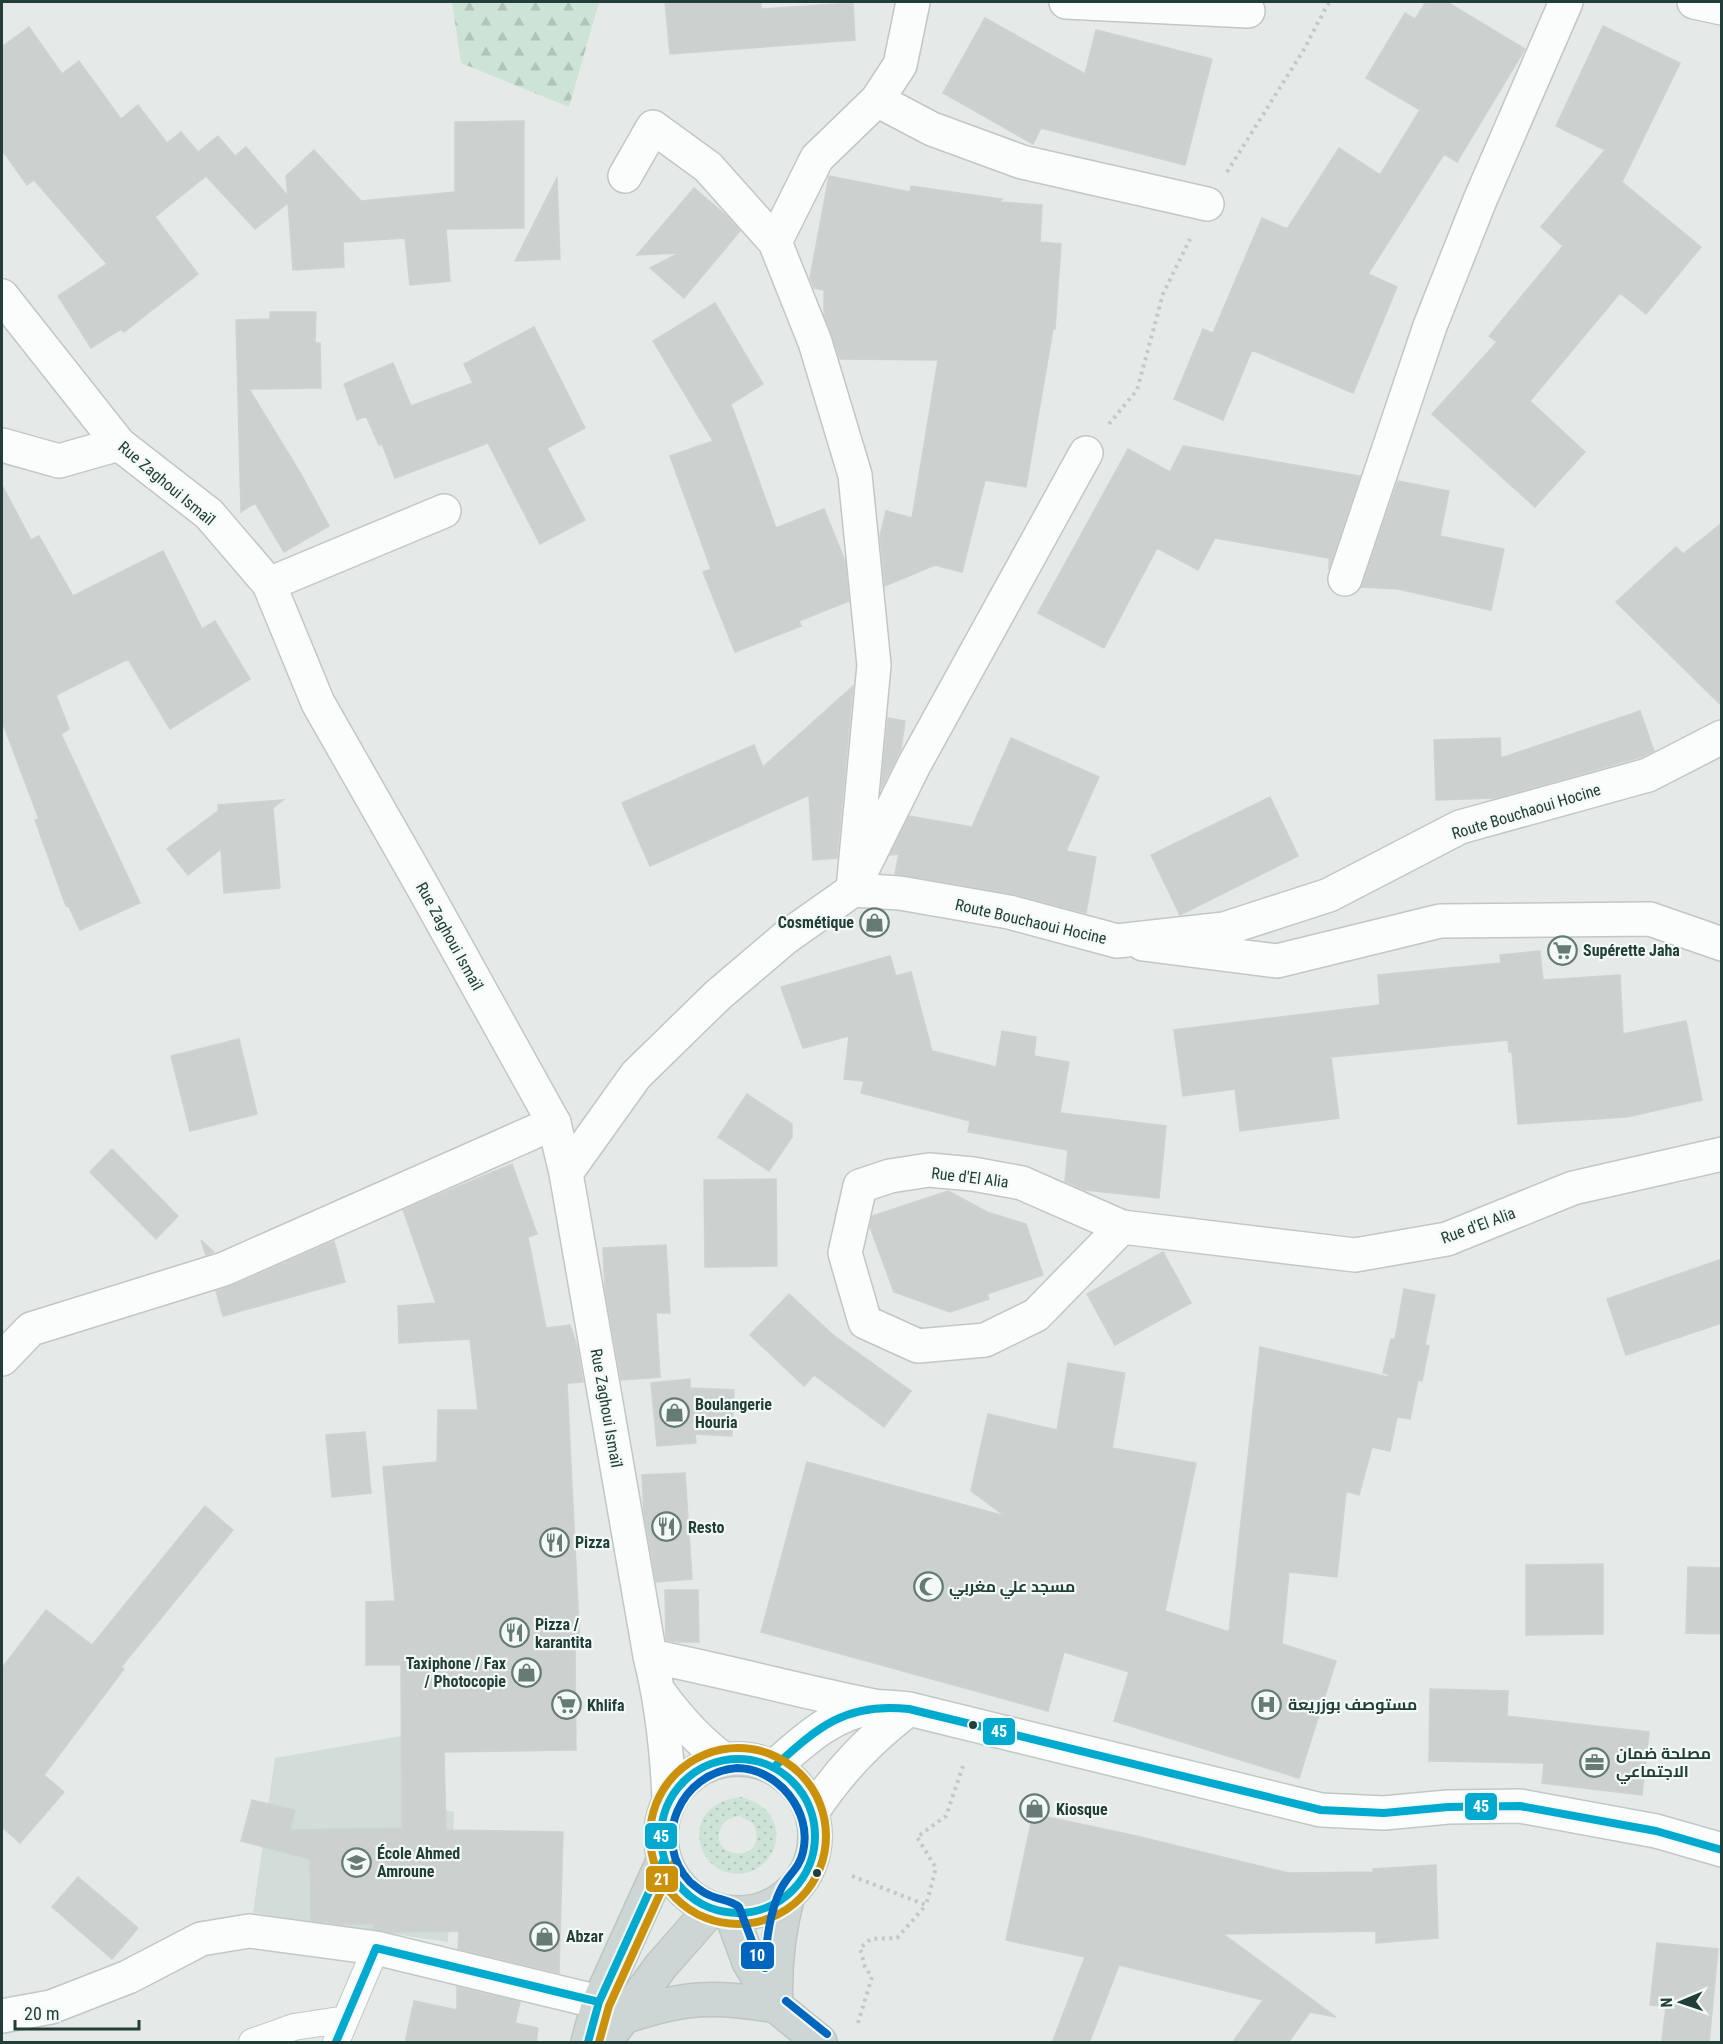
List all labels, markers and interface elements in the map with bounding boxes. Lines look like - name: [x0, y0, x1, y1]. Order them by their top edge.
- street label: Rue Zaghoui Ismaïl: [114, 437, 219, 529]
- street label: Route Bouchaoui Hocine: [1449, 780, 1603, 843]
- street label: Rue Zaghoui Ismaïl: [412, 879, 487, 994]
- street label: Route Bouchaoui Hocine: [953, 895, 1108, 948]
- shop icon: Cosmétique: [859, 906, 891, 938]
- place label: Cosmétique: [778, 913, 854, 932]
- supermarket icon: Supérette Jaha: [1546, 934, 1578, 966]
- place label: Supérette Jaha: [1583, 941, 1680, 960]
- street label: Rue d'El Alia: [930, 1163, 1010, 1192]
- street label: Rue d'El Alia: [1438, 1203, 1518, 1248]
- street label: Rue Zaghoui Ismaïl: [587, 1347, 626, 1469]
- place label: Boulangerie Houria: [695, 1395, 772, 1432]
- shop icon: Boulangerie Houria: [658, 1397, 690, 1429]
- restaurant icon: Resto: [651, 1511, 683, 1543]
- place label: Resto: [688, 1518, 724, 1537]
- restaurant icon: Pizza: [538, 1526, 570, 1558]
- place label: Pizza: [575, 1533, 611, 1552]
- mosque icon: مسجد علي مغربي: [912, 1570, 944, 1602]
- place label: مسجد علي مغربي: [949, 1577, 1075, 1599]
- place label: Pizza / karantita: [535, 1615, 593, 1652]
- restaurant icon: Pizza / karantita: [498, 1617, 530, 1649]
- place label: Taxiphone / Fax / Photocopie: [406, 1654, 507, 1691]
- shop icon: Taxiphone / Fax / Photocopie: [511, 1656, 543, 1688]
- hospital icon: مستوصف بوزريعة: [1251, 1688, 1283, 1720]
- supermarket icon: Khlifa: [550, 1689, 582, 1721]
- place label: مستوصف بوزريعة: [1288, 1695, 1417, 1714]
- place label: Khlifa: [587, 1696, 625, 1715]
- line badge: 45: [982, 1717, 1016, 1746]
- unlabelled marker: [967, 1719, 979, 1731]
- text: 45: [991, 1722, 1007, 1741]
- place label: مصلحة ضمان الاجتماعي: [1616, 1744, 1711, 1784]
- office icon: مصلحة ضمان الاجتماعي: [1579, 1746, 1611, 1778]
- line badge: 45: [1464, 1792, 1498, 1821]
- shop icon: Kiosque: [1019, 1793, 1051, 1825]
- text: 45: [1473, 1797, 1489, 1816]
- place label: Kiosque: [1056, 1800, 1108, 1819]
- line badge: 45: [644, 1822, 678, 1850]
- text: 45: [653, 1827, 669, 1846]
- place label: École Ahmed Amroune: [377, 1844, 460, 1881]
- school or university icon: École Ahmed Amroune: [340, 1846, 372, 1878]
- line badge: 21: [645, 1865, 679, 1893]
- unlabelled marker: [811, 1867, 823, 1879]
- text: 21: [654, 1870, 670, 1889]
- shop icon: Abzar: [529, 1920, 561, 1952]
- place label: Abzar: [566, 1927, 603, 1946]
- line badge: 10: [740, 1941, 775, 1970]
- text: 10: [749, 1946, 765, 1965]
- north arrow: [1651, 1972, 1711, 2032]
- scale bar: [15, 1993, 140, 2031]
- text: N: [1657, 1997, 1676, 2008]
- text: 20 m: [24, 2003, 59, 2024]

